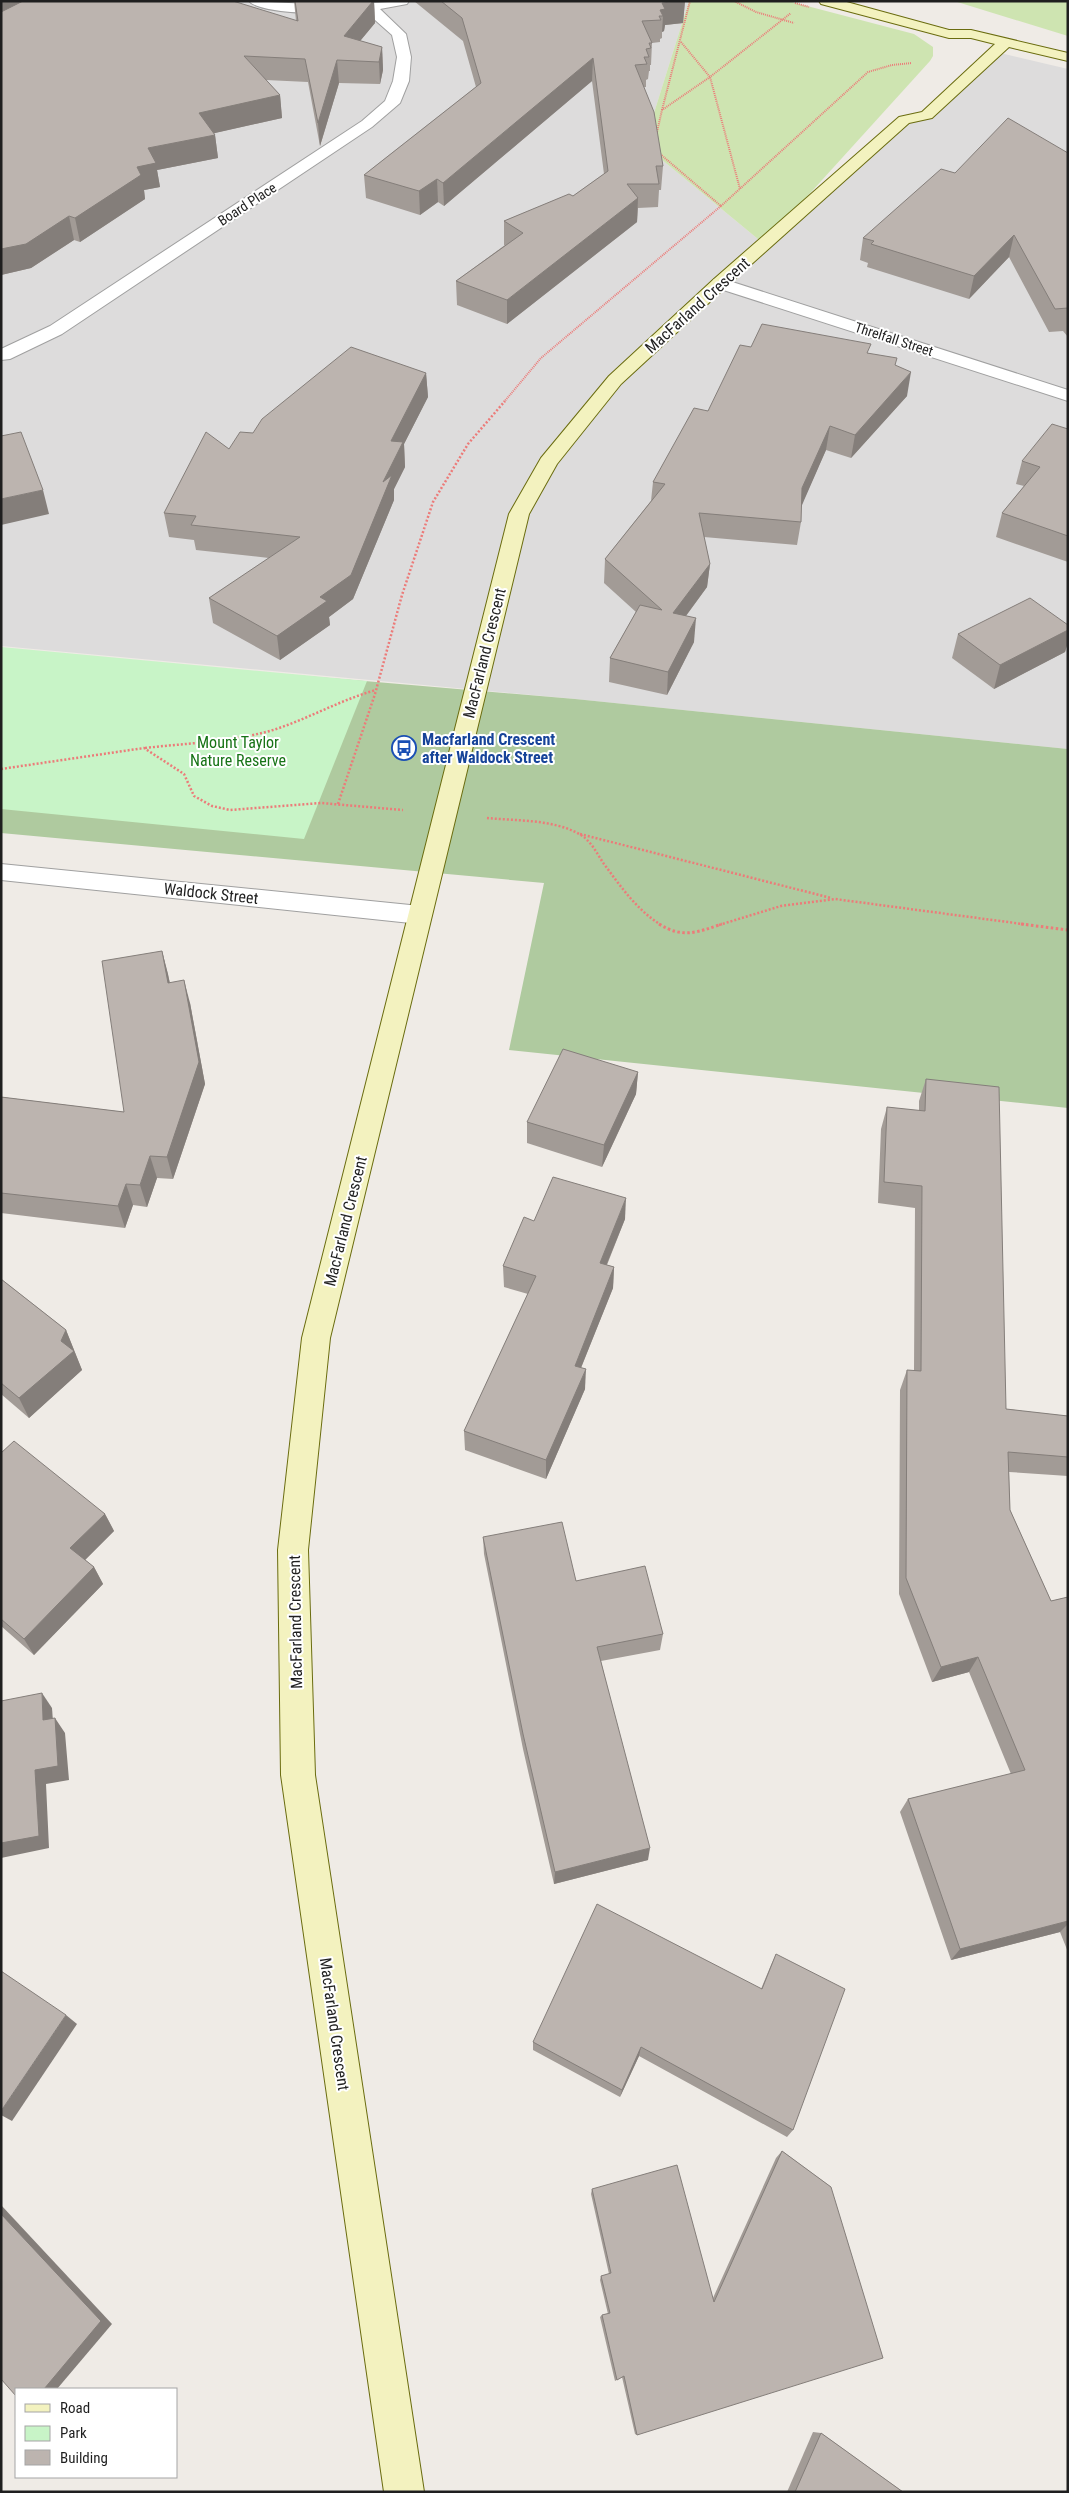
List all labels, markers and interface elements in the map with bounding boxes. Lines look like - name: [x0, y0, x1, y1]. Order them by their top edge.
- street label: Board Place: [215, 179, 280, 229]
- street label: MacFarland Crescent: [641, 253, 754, 357]
- street label: Threlfall Street: [853, 319, 935, 359]
- street label: MacFarland Crescent: [459, 586, 510, 720]
- place label: Macfarland Crescent after Waldock Street: [422, 730, 555, 767]
- park label: Mount Taylor Nature Reserve: [190, 733, 286, 770]
- bus stop icon: Macfarland Crescent after Waldock Street: [391, 735, 417, 761]
- street label: Waldock Street: [163, 879, 259, 908]
- street label: MacFarland Crescent: [320, 1154, 371, 1288]
- street label: MacFarland Crescent: [285, 1555, 306, 1689]
- street label: MacFarland Crescent: [316, 1957, 353, 2092]
- legend: [15, 2388, 178, 2478]
- text: Road: [60, 2399, 90, 2417]
- text: Park: [60, 2424, 87, 2442]
- text: Building: [60, 2449, 108, 2467]

